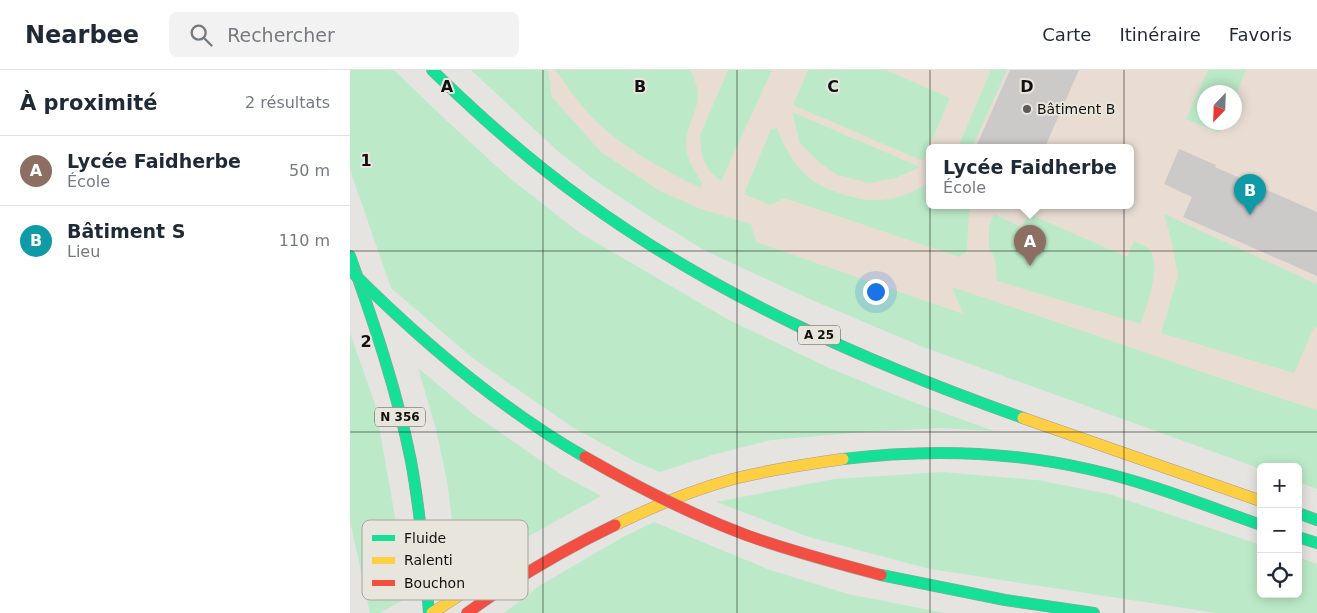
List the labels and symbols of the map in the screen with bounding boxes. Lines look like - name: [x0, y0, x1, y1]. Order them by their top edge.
- text: A: [441, 77, 454, 96]
- text: B: [634, 77, 646, 96]
- text: C: [827, 77, 839, 96]
- text: D: [1020, 77, 1034, 96]
- north arrow: [1197, 85, 1242, 130]
- place label: Bâtiment B: [1037, 101, 1115, 117]
- marker: Bâtiment B: [1021, 103, 1033, 115]
- text: 1: [360, 151, 372, 170]
- pin: B: [1234, 174, 1266, 215]
- pin: A: [1014, 225, 1046, 266]
- your location: [863, 279, 889, 305]
- road number: A 25: [798, 326, 840, 344]
- text: 2: [360, 332, 372, 351]
- road number: N 356: [375, 408, 425, 427]
- legend: [362, 520, 528, 600]
- text: Fluide: [404, 530, 446, 546]
- text: Ralenti: [404, 552, 453, 568]
- text: Bouchon: [404, 575, 465, 591]

